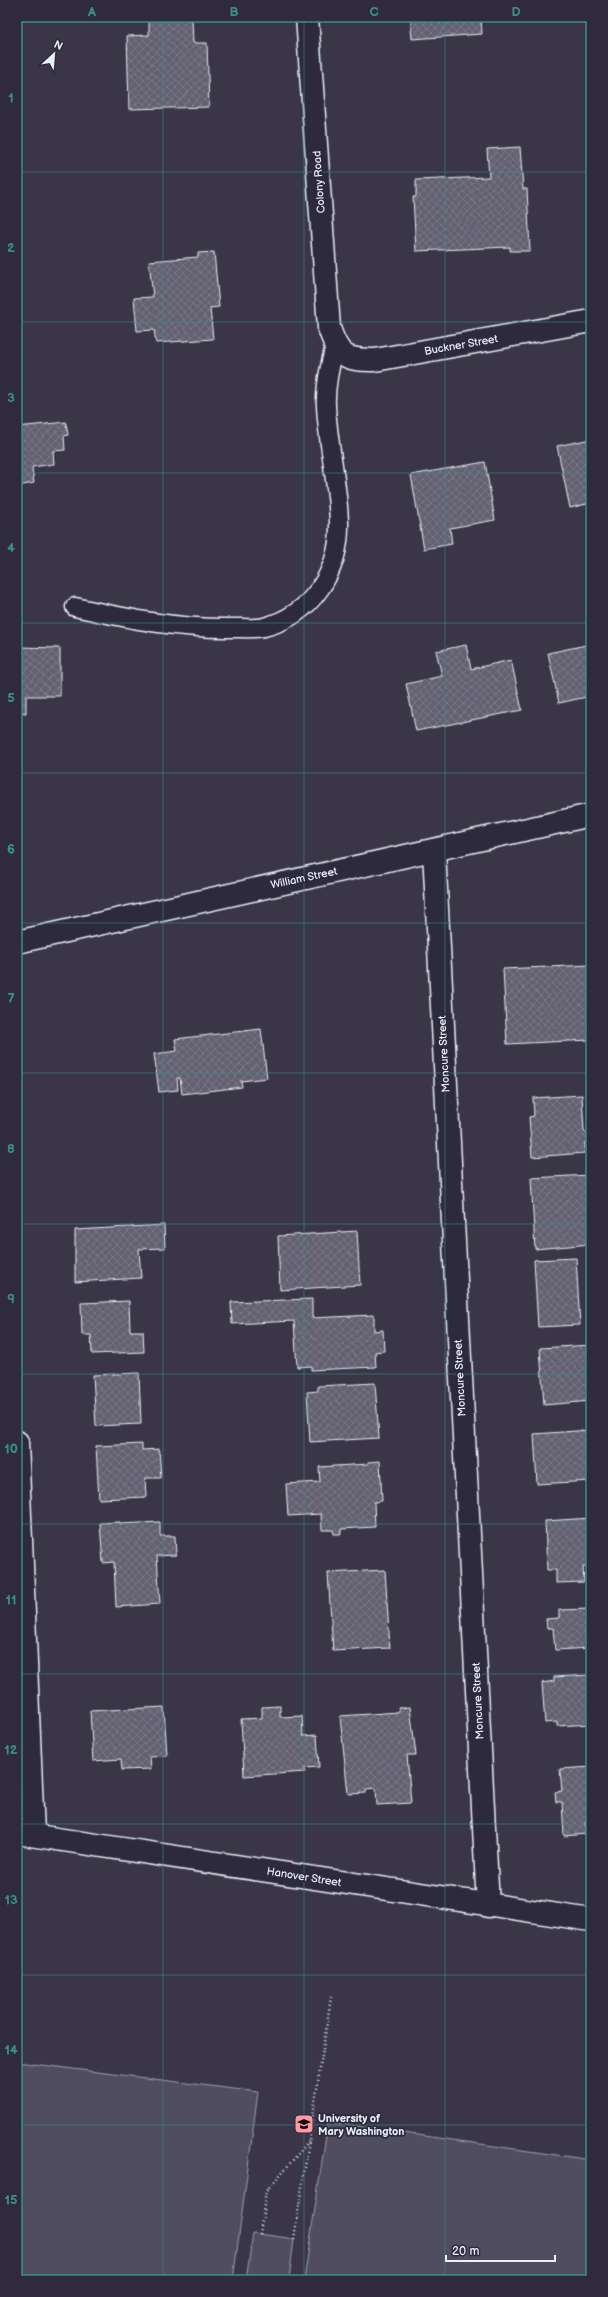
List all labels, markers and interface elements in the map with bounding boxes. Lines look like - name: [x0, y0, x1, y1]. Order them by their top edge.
- text: A: [87, 4, 96, 20]
- text: B: [229, 4, 239, 20]
- text: C: [369, 4, 379, 20]
- text: D: [511, 4, 521, 20]
- north arrow: [34, 34, 74, 74]
- text: N: [52, 38, 65, 53]
- text: 1: [8, 90, 14, 106]
- street label: Colony Road: [310, 150, 328, 214]
- text: 2: [7, 240, 15, 256]
- street label: Buckner Street: [423, 332, 499, 358]
- text: 3: [7, 390, 15, 406]
- text: 4: [7, 540, 15, 556]
- text: 5: [7, 690, 15, 706]
- text: 6: [7, 841, 15, 857]
- street label: William Street: [269, 864, 339, 891]
- text: 7: [7, 991, 15, 1007]
- street label: Moncure Street: [435, 1015, 453, 1093]
- text: 8: [7, 1141, 15, 1157]
- text: 9: [7, 1291, 15, 1307]
- street label: Moncure Street: [451, 1339, 469, 1417]
- text: 10: [4, 1441, 18, 1457]
- text: 11: [6, 1592, 16, 1608]
- street label: Moncure Street: [469, 1662, 487, 1740]
- text: 12: [4, 1742, 18, 1758]
- street label: Hanover Street: [266, 1865, 343, 1889]
- text: 13: [4, 1892, 18, 1908]
- text: 14: [4, 2042, 18, 2058]
- place label: University of Mary Washington: [318, 2112, 404, 2138]
- school or university icon: University of Mary Washington: [293, 2113, 315, 2135]
- text: 15: [5, 2192, 18, 2208]
- scale bar: [446, 2237, 555, 2263]
- text: 20 m: [452, 2244, 479, 2259]

